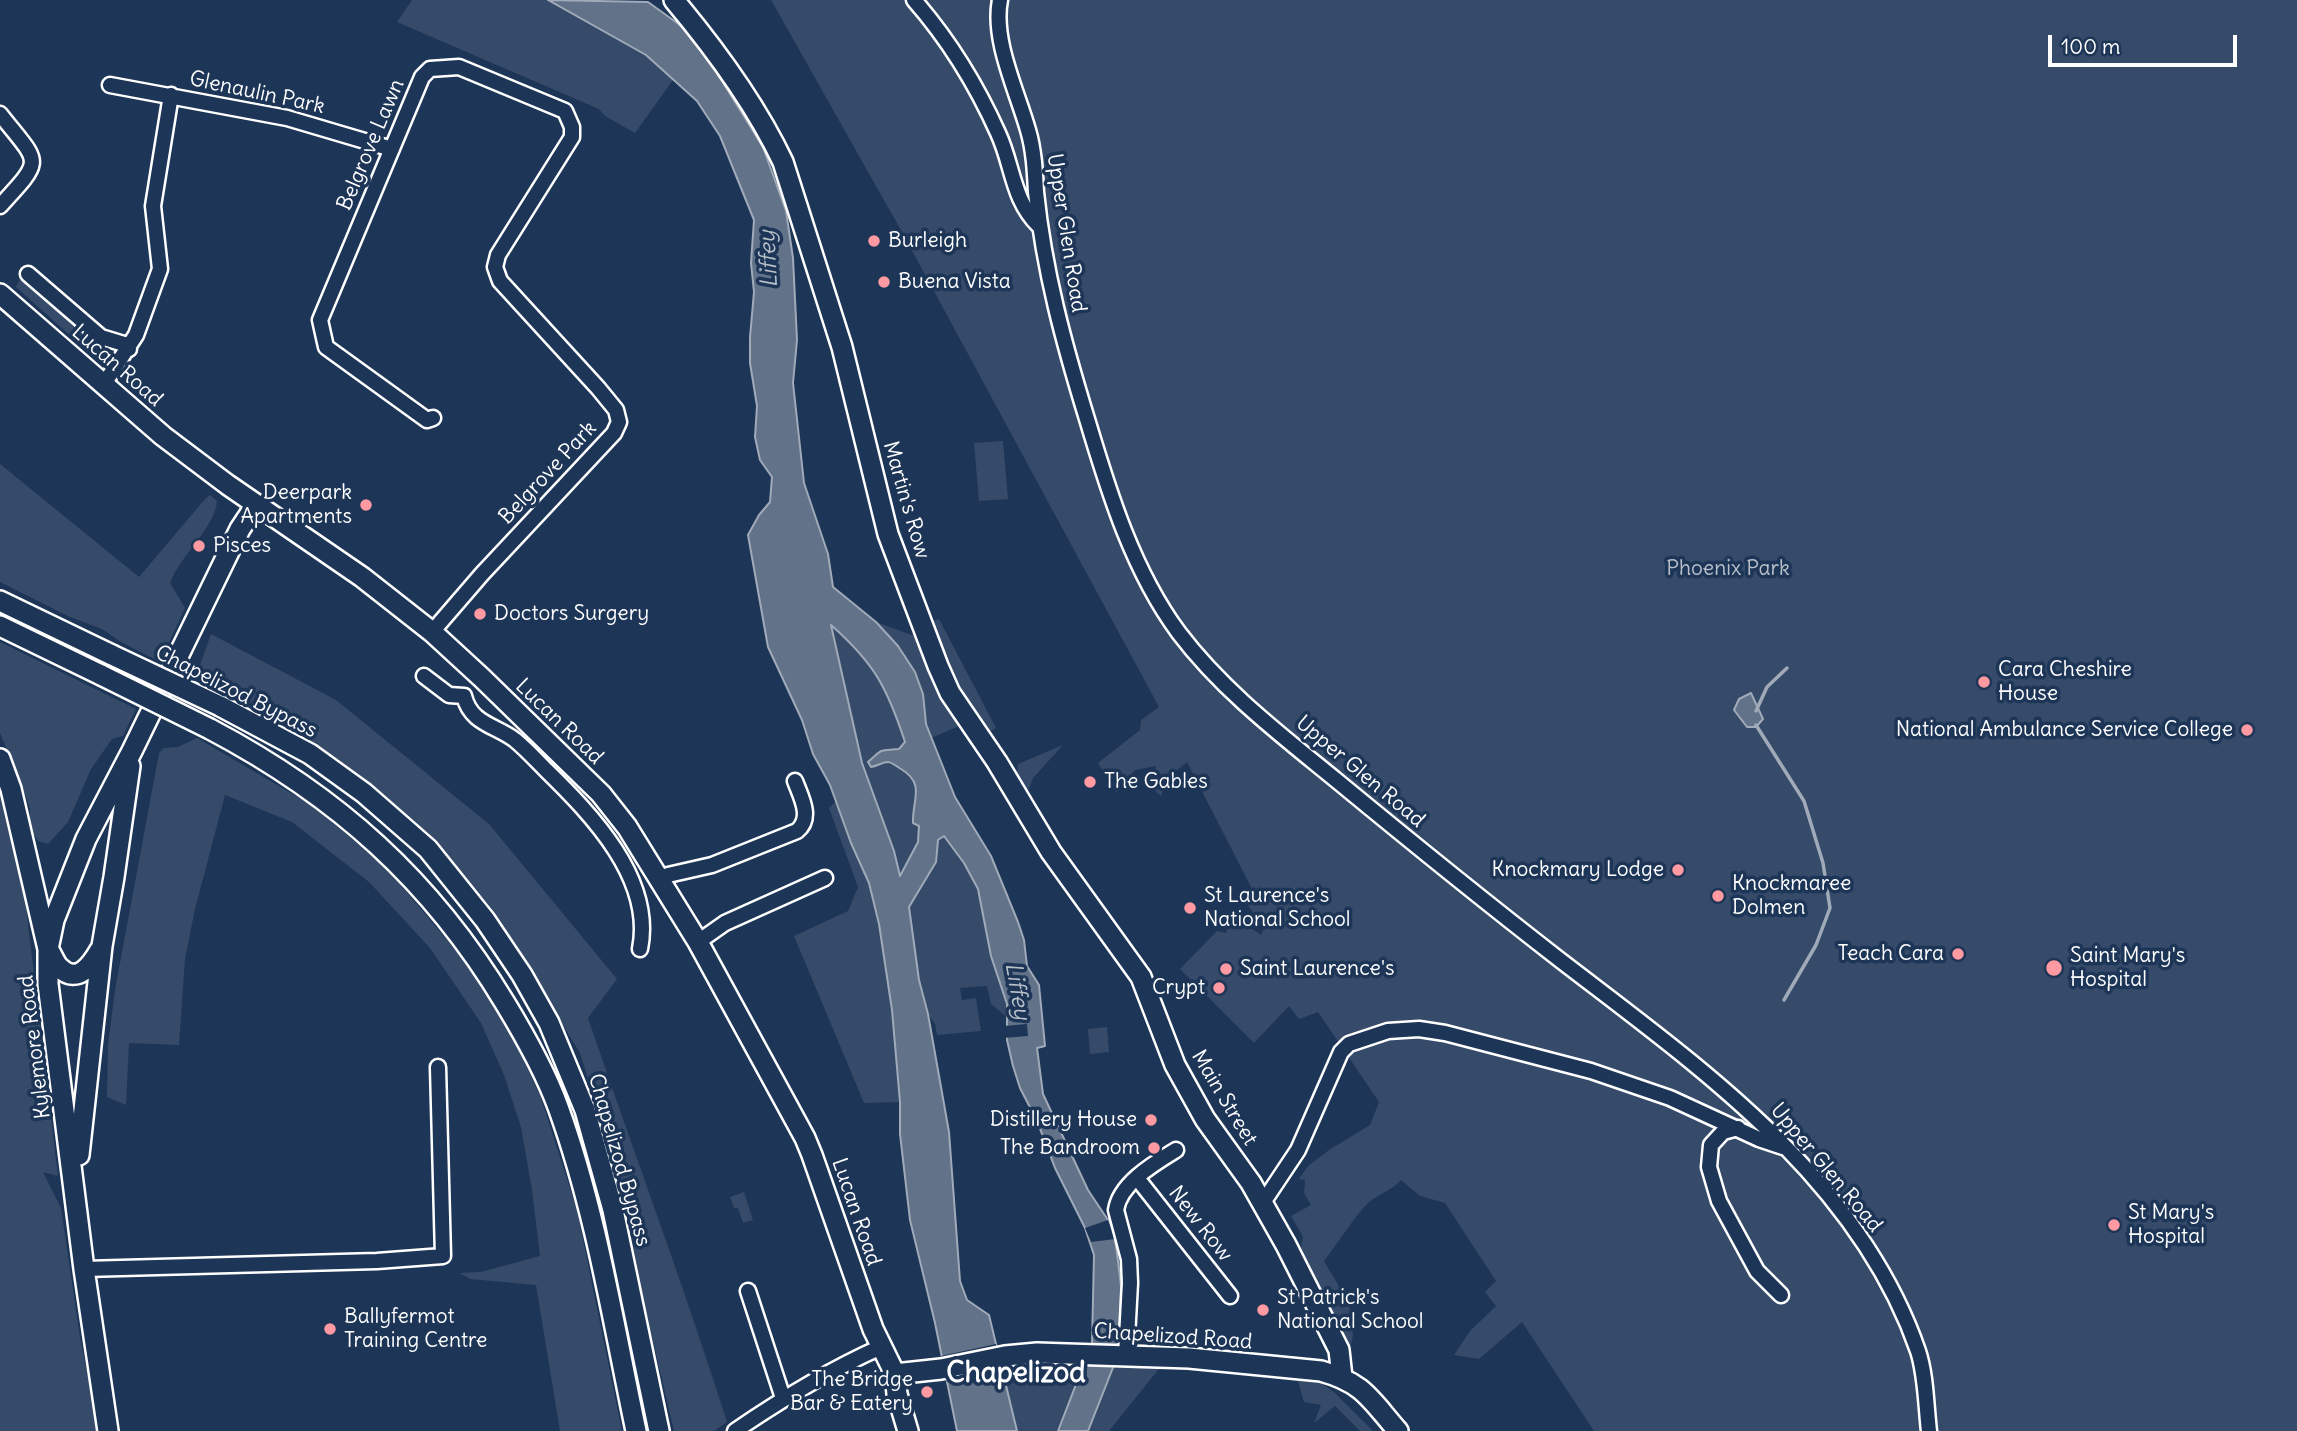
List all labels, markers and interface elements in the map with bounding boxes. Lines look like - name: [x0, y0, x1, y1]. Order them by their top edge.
- scale bar: [2052, 21, 2241, 65]
- text: 100 m: [2061, 33, 2120, 60]
- street label: Glenaulin Park: [187, 66, 327, 120]
- street label: Belgrove Lawn: [332, 76, 410, 214]
- street label: Upper Glen Road: [1041, 152, 1091, 314]
- place label: Burleigh: [888, 228, 967, 254]
- water label: Liffey: [754, 230, 784, 288]
- marker: Burleigh: [866, 233, 882, 249]
- place label: Buena Vista: [898, 269, 1011, 295]
- marker: Buena Vista: [876, 274, 892, 290]
- street label: Lucan Road: [66, 320, 168, 412]
- street label: Belgrove Park: [494, 416, 602, 530]
- street label: Martin's Row: [877, 438, 935, 562]
- place label: Deerpark Apartments: [241, 480, 352, 530]
- marker: Deerpark Apartments: [358, 497, 374, 513]
- place label: Pisces: [213, 533, 271, 559]
- marker: Pisces: [191, 538, 207, 554]
- park label: Phoenix Park: [1666, 556, 1790, 582]
- place label: Doctors Surgery: [494, 601, 649, 627]
- marker: Doctors Surgery: [472, 606, 488, 622]
- street label: Chapelizod Bypass: [151, 640, 321, 744]
- place label: Cara Cheshire House: [1998, 657, 2132, 707]
- street label: Lucan Road: [510, 674, 608, 770]
- marker: Cara Cheshire House: [1976, 674, 1992, 690]
- street label: Upper Glen Road: [1290, 711, 1430, 833]
- place label: National Ambulance Service College: [1896, 717, 2233, 743]
- marker: National Ambulance Service College: [2239, 722, 2255, 738]
- place label: The Gables: [1104, 769, 1208, 795]
- marker: The Gables: [1082, 774, 1098, 790]
- place label: Knockmary Lodge: [1491, 857, 1664, 883]
- marker: Knockmary Lodge: [1670, 862, 1686, 878]
- place label: Knockmaree Dolmen: [1732, 871, 1851, 921]
- place label: St Laurence's National School: [1204, 883, 1351, 933]
- marker: Knockmaree Dolmen: [1710, 888, 1726, 904]
- marker: St Laurence's National School: [1182, 900, 1198, 916]
- place label: Teach Cara: [1838, 941, 1944, 967]
- place label: Saint Mary's Hospital: [2070, 943, 2185, 993]
- marker: Teach Cara: [1950, 946, 1966, 962]
- place label: Saint Laurence's: [1240, 956, 1394, 982]
- marker: Saint Mary's Hospital: [2044, 958, 2064, 978]
- water label: Liffey: [998, 960, 1036, 1022]
- marker: Saint Laurence's: [1218, 961, 1234, 977]
- street label: Kylemore Road: [14, 974, 56, 1120]
- place label: Crypt: [1152, 975, 1205, 1001]
- marker: Crypt: [1211, 980, 1227, 996]
- street label: Main Street: [1186, 1046, 1262, 1150]
- street label: Chapelizod Bypass: [582, 1071, 656, 1249]
- street label: Upper Glen Road: [1765, 1098, 1887, 1238]
- place label: Distillery House: [990, 1107, 1137, 1133]
- marker: Distillery House: [1143, 1112, 1159, 1128]
- place label: The Bandroom: [1000, 1135, 1140, 1161]
- marker: The Bandroom: [1146, 1140, 1162, 1156]
- street label: Lucan Road: [826, 1155, 886, 1269]
- street label: New Row: [1163, 1181, 1237, 1267]
- place label: St Mary's Hospital: [2128, 1200, 2214, 1250]
- marker: St Mary's Hospital: [2106, 1217, 2122, 1233]
- place label: St Patrick's National School: [1277, 1285, 1424, 1335]
- marker: St Patrick's National School: [1255, 1302, 1271, 1318]
- place label: Ballyfermot Training Centre: [344, 1304, 487, 1354]
- street label: Chapelizod Road: [1093, 1319, 1253, 1355]
- marker: Ballyfermot Training Centre: [322, 1321, 338, 1337]
- district label: Chapelizod: [946, 1357, 1086, 1391]
- place label: The Bridge Bar & Eatery: [790, 1367, 913, 1417]
- marker: The Bridge Bar & Eatery: [919, 1384, 935, 1400]

